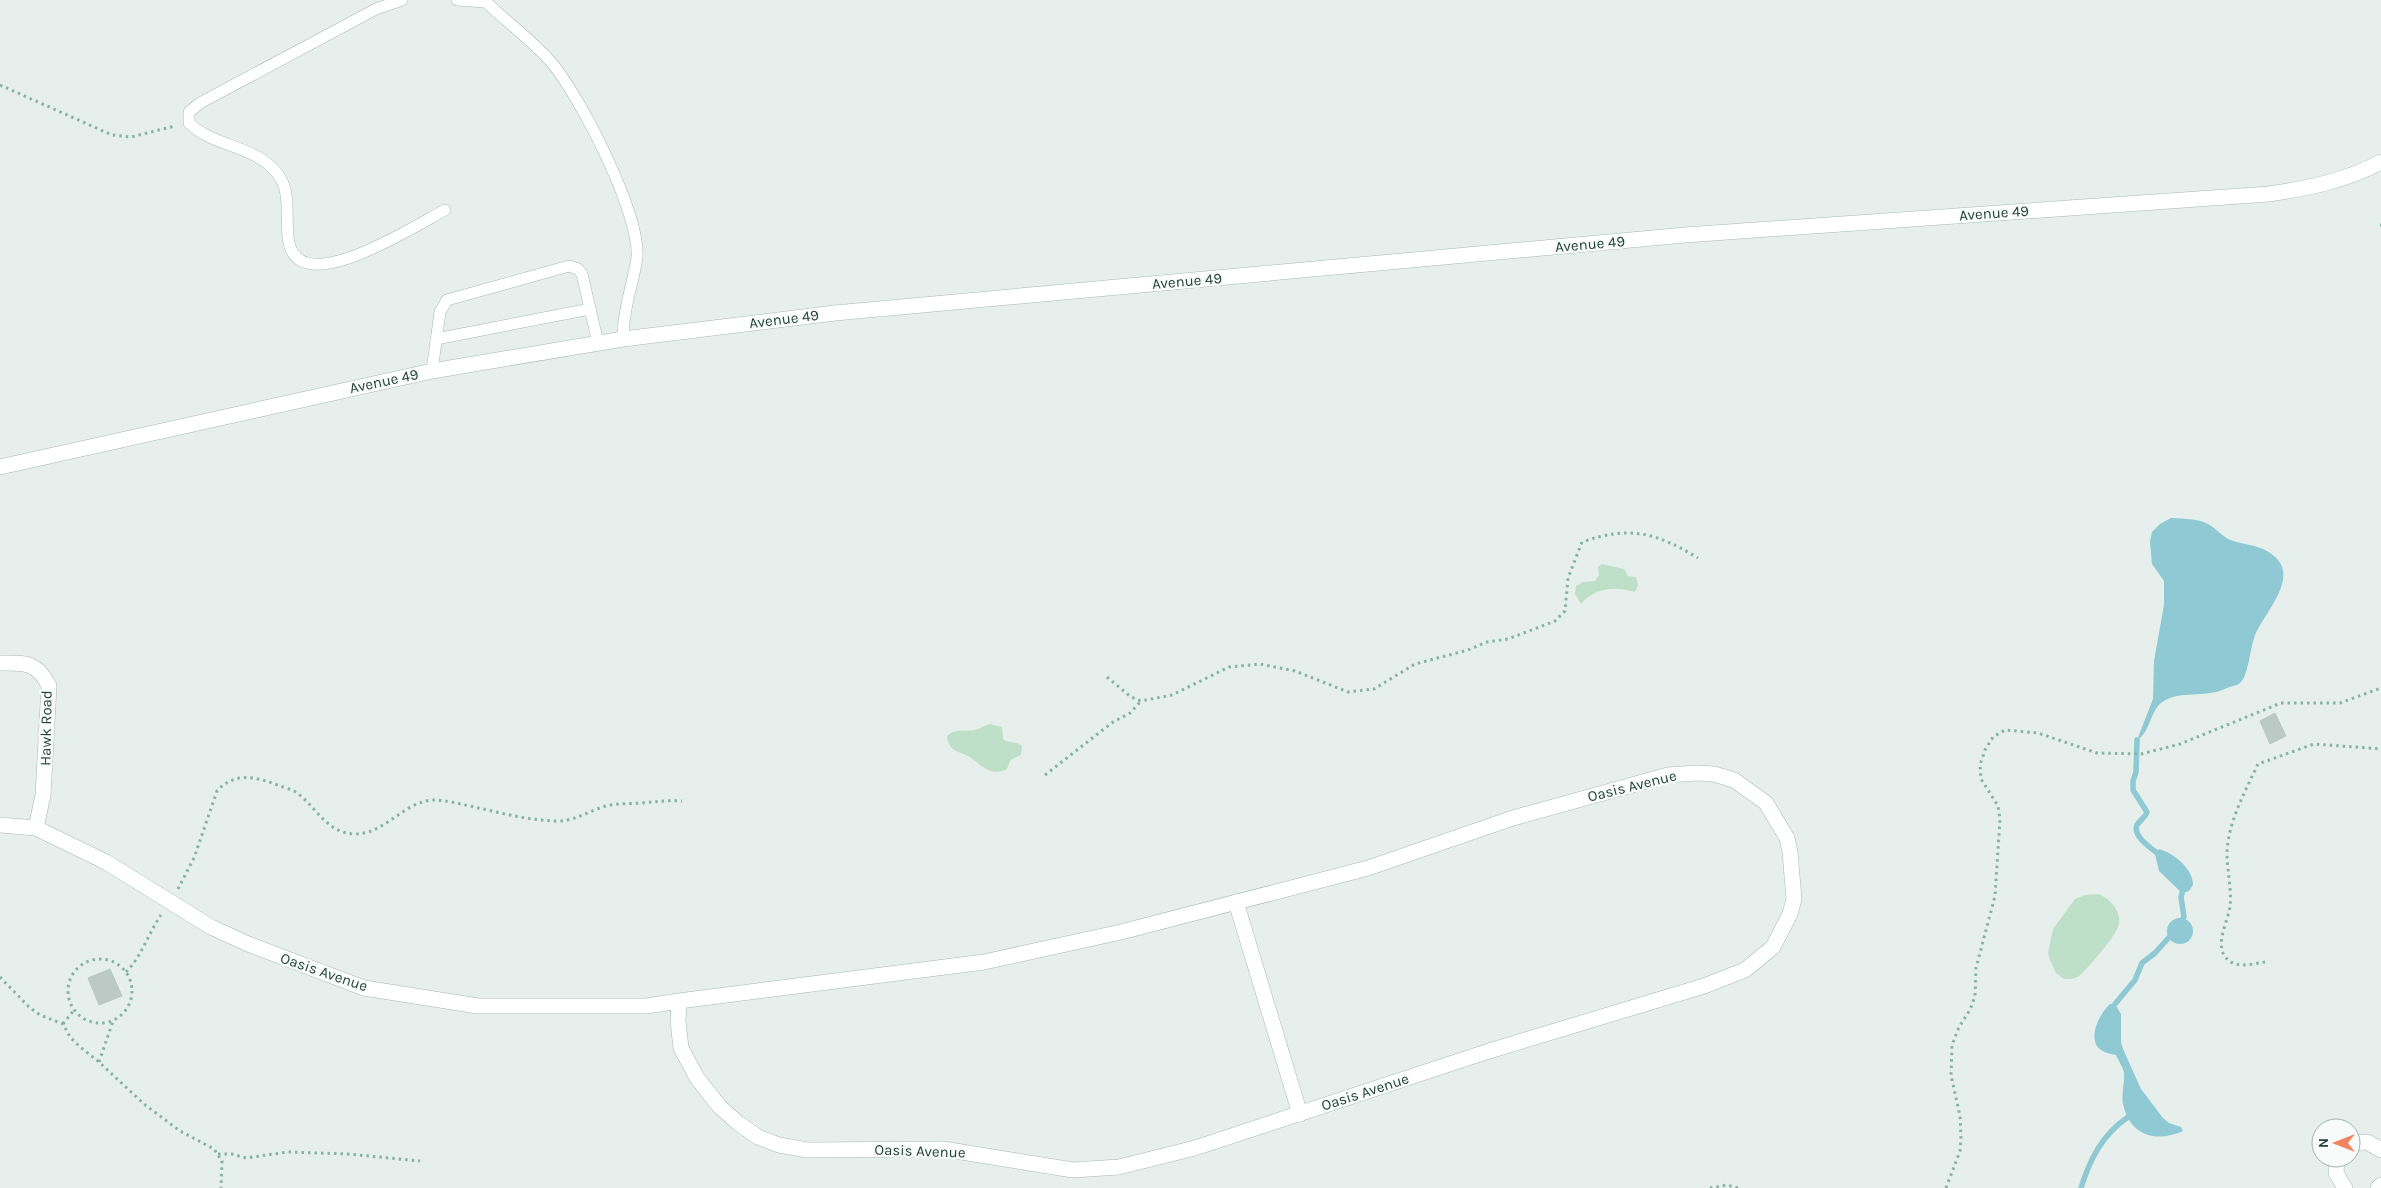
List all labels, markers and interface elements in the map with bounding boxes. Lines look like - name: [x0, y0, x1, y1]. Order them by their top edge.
- street label: Avenue 49: [1958, 202, 2030, 224]
- street label: Avenue 49: [1554, 232, 1626, 256]
- street label: Avenue 49: [1151, 269, 1223, 293]
- street label: Avenue 49: [748, 306, 820, 332]
- street label: Avenue 49: [348, 365, 420, 397]
- street label: Hawk Road: [36, 690, 56, 766]
- street label: Oasis Avenue: [1586, 766, 1678, 806]
- street label: Oasis Avenue: [278, 949, 370, 995]
- street label: Oasis Avenue: [1319, 1069, 1411, 1115]
- north arrow: [2311, 1118, 2361, 1168]
- text: N: [2315, 1138, 2332, 1148]
- street label: Oasis Avenue: [874, 1140, 966, 1162]

